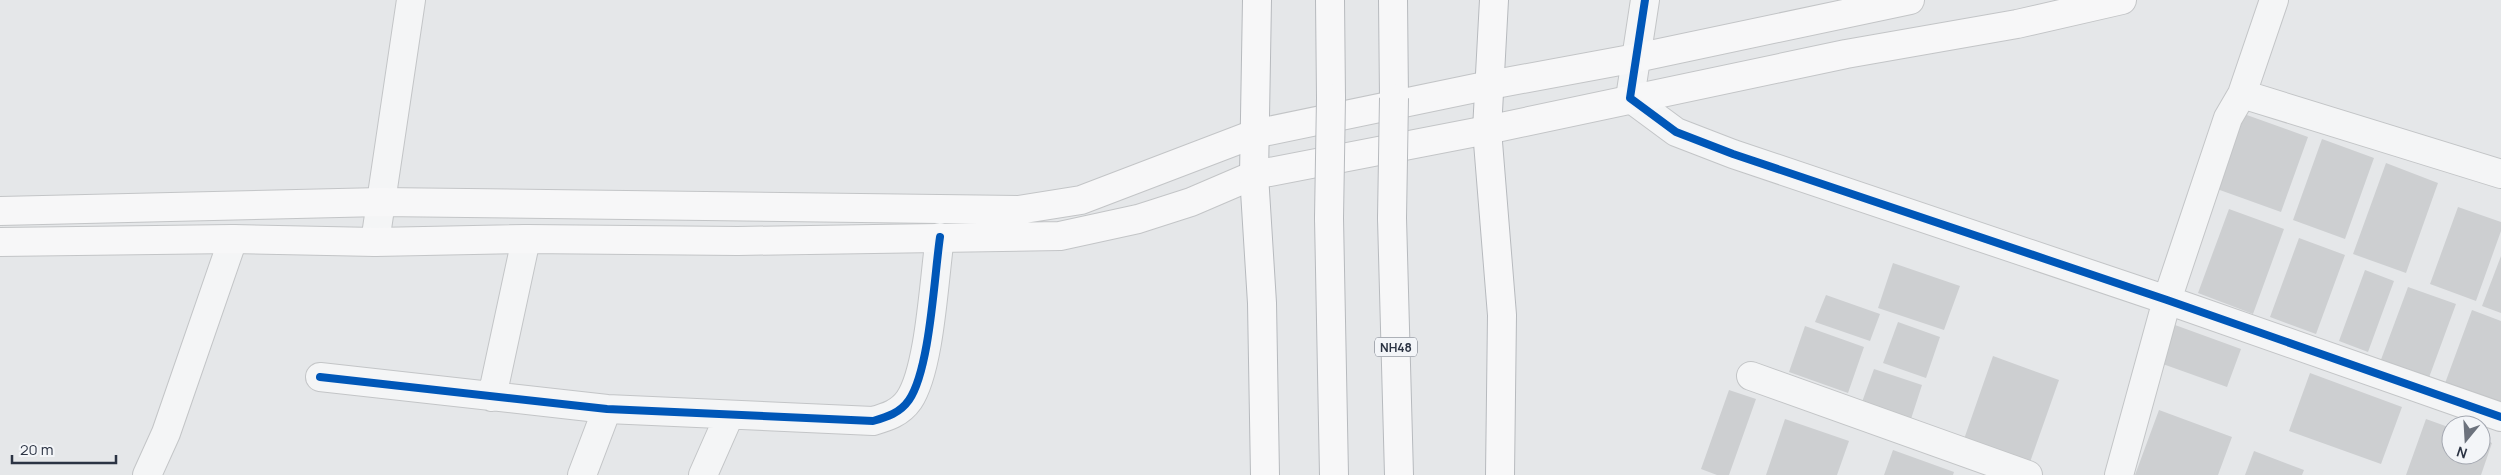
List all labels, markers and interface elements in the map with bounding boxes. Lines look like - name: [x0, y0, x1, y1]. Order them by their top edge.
- road number: NH48: [1375, 338, 1417, 357]
- north arrow: [2441, 415, 2491, 465]
- scale bar: [12, 432, 116, 464]
- text: 20 m: [20, 439, 53, 460]
- text: N: [2454, 442, 2470, 463]

